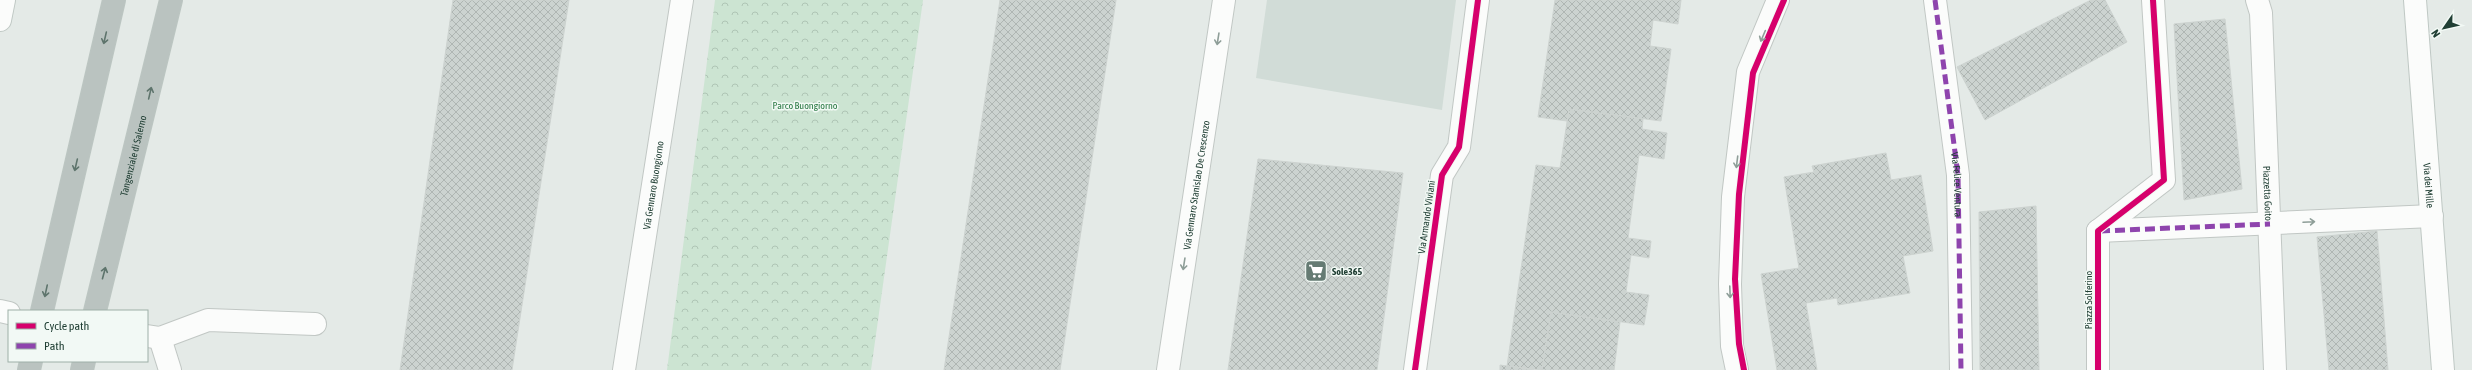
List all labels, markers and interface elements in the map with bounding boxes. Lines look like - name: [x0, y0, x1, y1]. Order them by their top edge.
- north arrow: [2424, 8, 2464, 48]
- text: N: [2429, 28, 2443, 40]
- one-way arrow: [1759, 30, 1766, 42]
- one-way arrow: [101, 31, 109, 44]
- one-way arrow: [1214, 32, 1222, 45]
- one-way arrow: [146, 86, 154, 99]
- park label: Parco Buongiorno: [773, 100, 838, 111]
- street label: Tangenziale di Salerno: [118, 114, 149, 197]
- street label: Via Gennaro Stanislao De Crescenzo: [1181, 119, 1212, 251]
- street label: Via Gennaro Buongiorno: [641, 140, 666, 230]
- street label: Via Felice Ventura: [1949, 151, 1964, 218]
- one-way arrow: [1733, 155, 1741, 168]
- one-way arrow: [71, 158, 79, 171]
- street label: Via dei Mille: [2421, 163, 2436, 209]
- street label: Piazzetta Goito: [2261, 166, 2274, 221]
- street label: Via Armando Viviani: [1416, 180, 1437, 254]
- one-way arrow: [2302, 219, 2315, 226]
- one-way arrow: [1180, 257, 1188, 270]
- supermarket icon: Sole365: [1303, 258, 1329, 284]
- place label: Sole365: [1332, 266, 1362, 277]
- one-way arrow: [101, 267, 109, 280]
- street label: Piazza Solferino: [2083, 270, 2094, 329]
- one-way arrow: [42, 284, 50, 297]
- one-way arrow: [1726, 285, 1734, 298]
- legend: [8, 310, 148, 362]
- text: Cycle path: [44, 319, 89, 333]
- text: Path: [44, 339, 65, 353]

